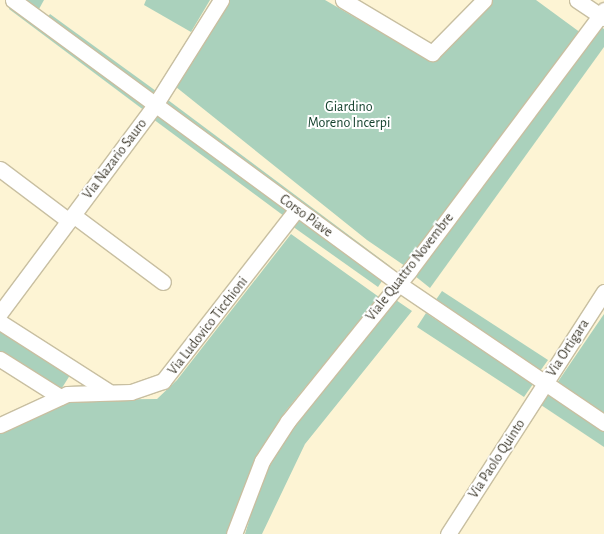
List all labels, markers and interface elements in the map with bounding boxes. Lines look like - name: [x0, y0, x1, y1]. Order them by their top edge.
- park label: Giardino Moreno Incerpi: [308, 99, 390, 132]
- street label: Via Nazario Sauro: [79, 116, 151, 202]
- street label: Corso Piave: [276, 191, 336, 241]
- street label: Viale Quattro Novembre: [363, 210, 457, 324]
- street label: Via Ludovico Ticchioni: [164, 274, 252, 378]
- street label: Via Ortigara: [543, 316, 593, 380]
- street label: Via Paolo Quinto: [465, 416, 529, 502]

